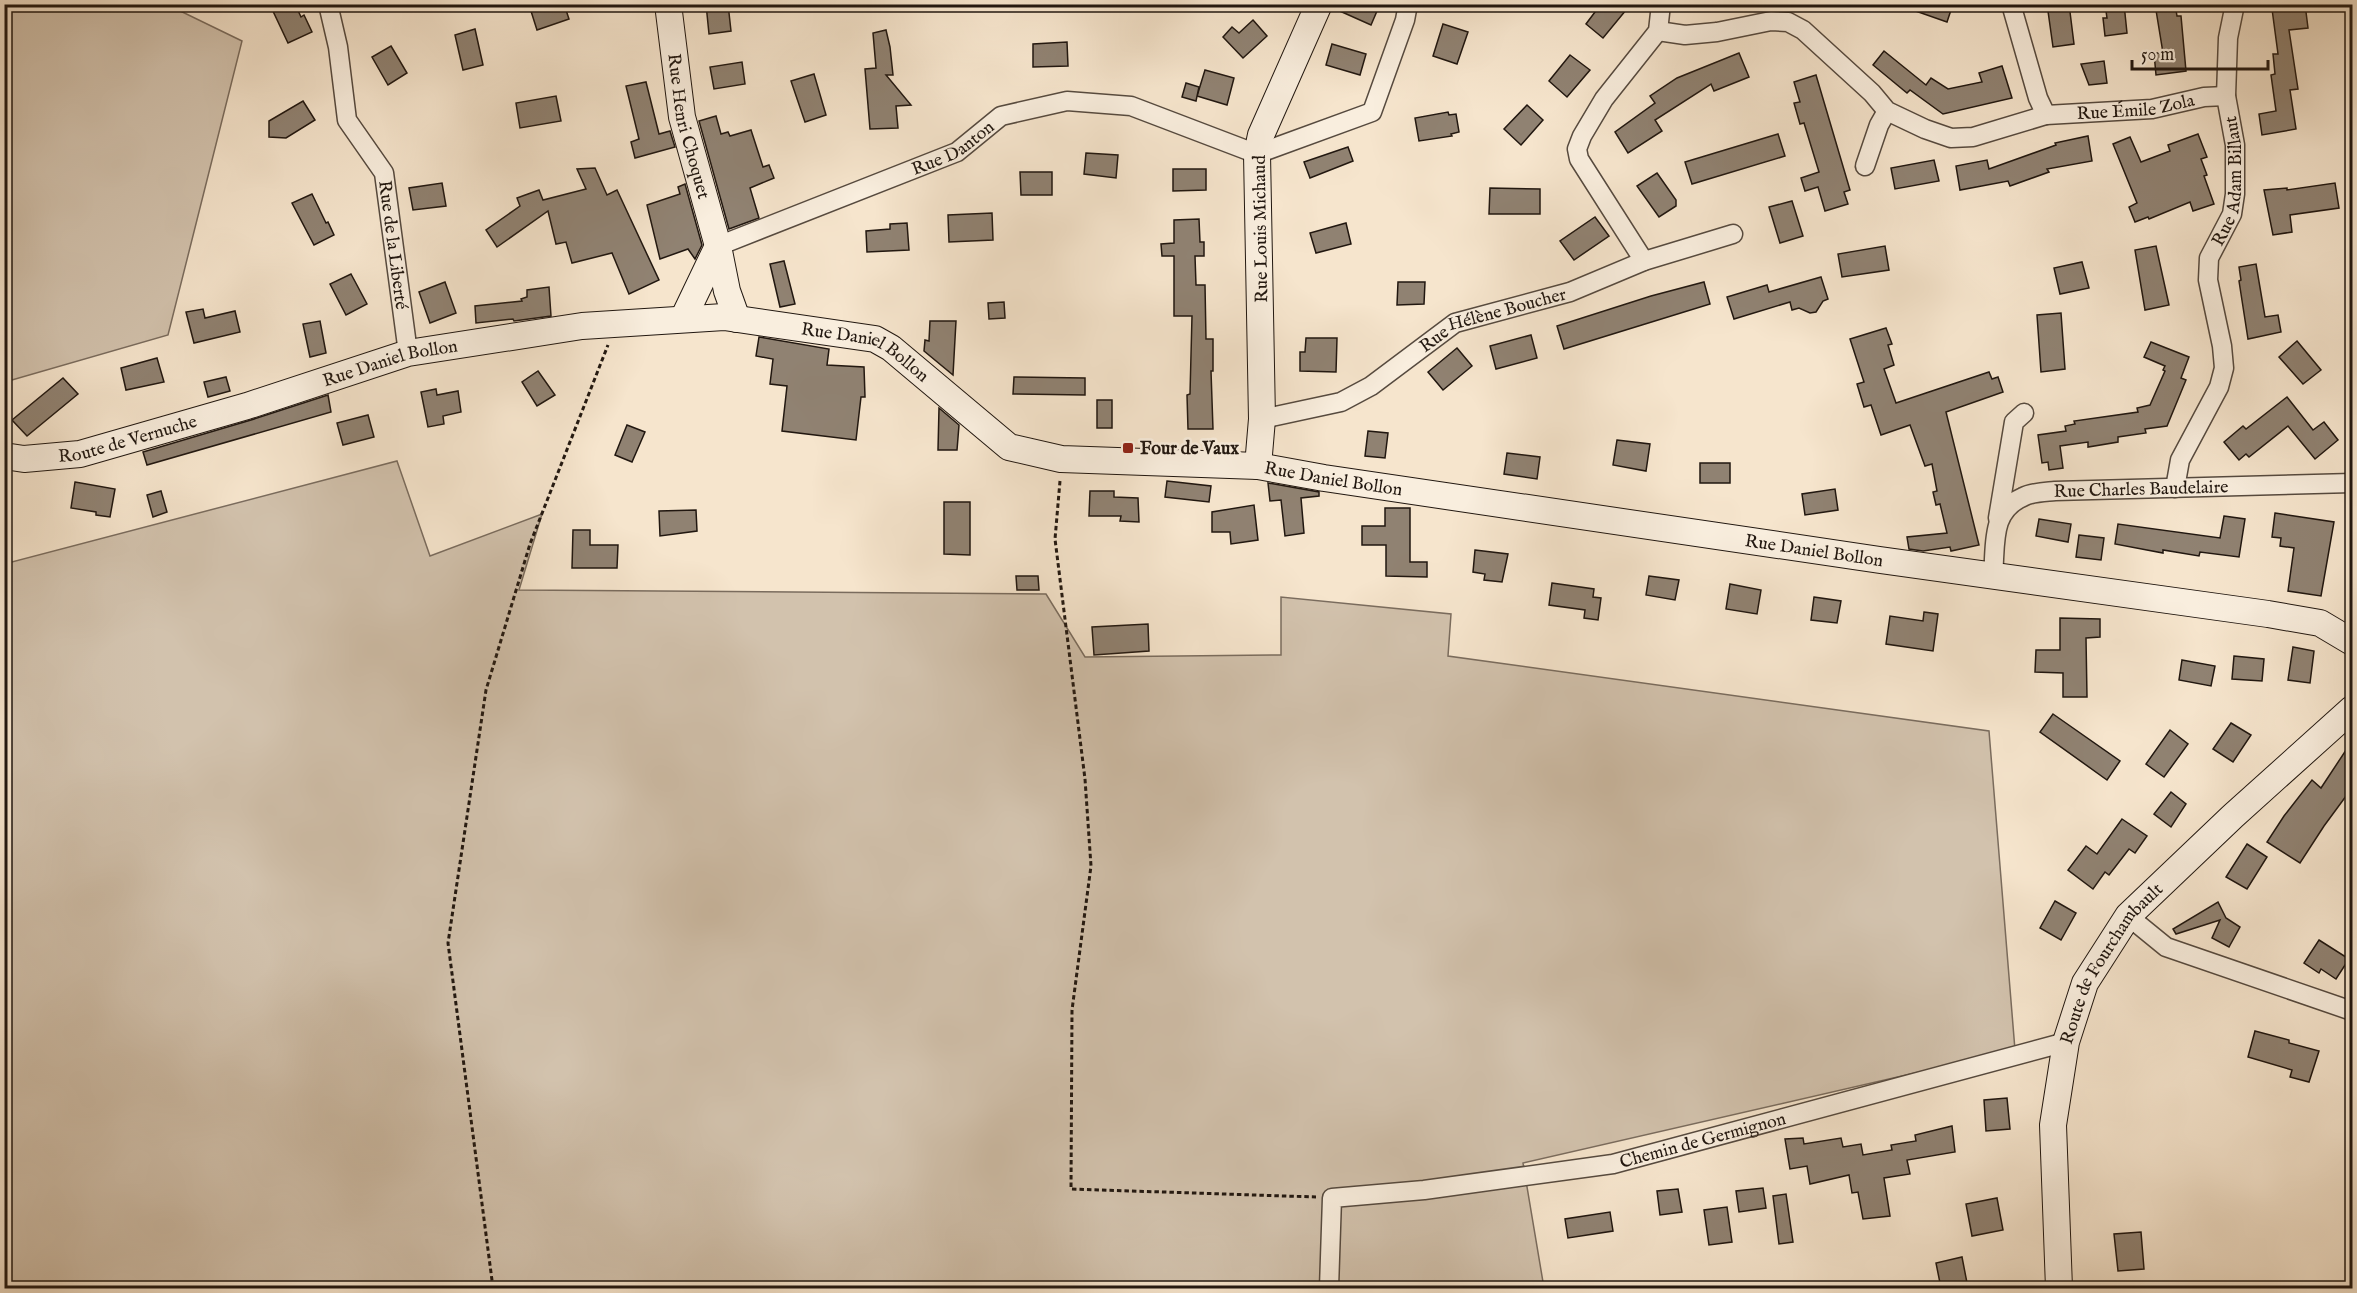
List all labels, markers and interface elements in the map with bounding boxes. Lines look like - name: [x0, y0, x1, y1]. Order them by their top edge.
- scale bar: [2132, 33, 2268, 71]
- text: 50 m: [2141, 44, 2174, 67]
- street label: Rue Henri Choquet: [661, 52, 714, 202]
- street label: Rue Émile Zola: [2076, 90, 2197, 126]
- street label: Rue Adam Billaut: [2207, 114, 2248, 250]
- street label: Rue Danton: [909, 116, 1000, 182]
- street label: Rue Louis Michaud: [1249, 154, 1274, 303]
- street label: Rue de la Liberté: [372, 179, 412, 311]
- street label: Rue Hélène Boucher: [1415, 283, 1569, 359]
- street label: Rue Daniel Bollon: [800, 318, 934, 388]
- street label: Rue Daniel Bollon: [320, 335, 460, 393]
- street label: Route de Vernuche: [57, 411, 200, 469]
- place label: Four de Vaux: [1140, 438, 1239, 461]
- marker: Four de Vaux: [1121, 441, 1135, 455]
- street label: Rue Daniel Bollon: [1262, 457, 1404, 502]
- street label: Rue Charles Baudelaire: [2053, 476, 2229, 504]
- street label: Rue Daniel Bollon: [1743, 530, 1885, 573]
- street label: Route de Fourchambault: [2056, 879, 2168, 1047]
- street label: Chemin de Germignon: [1617, 1108, 1789, 1175]

